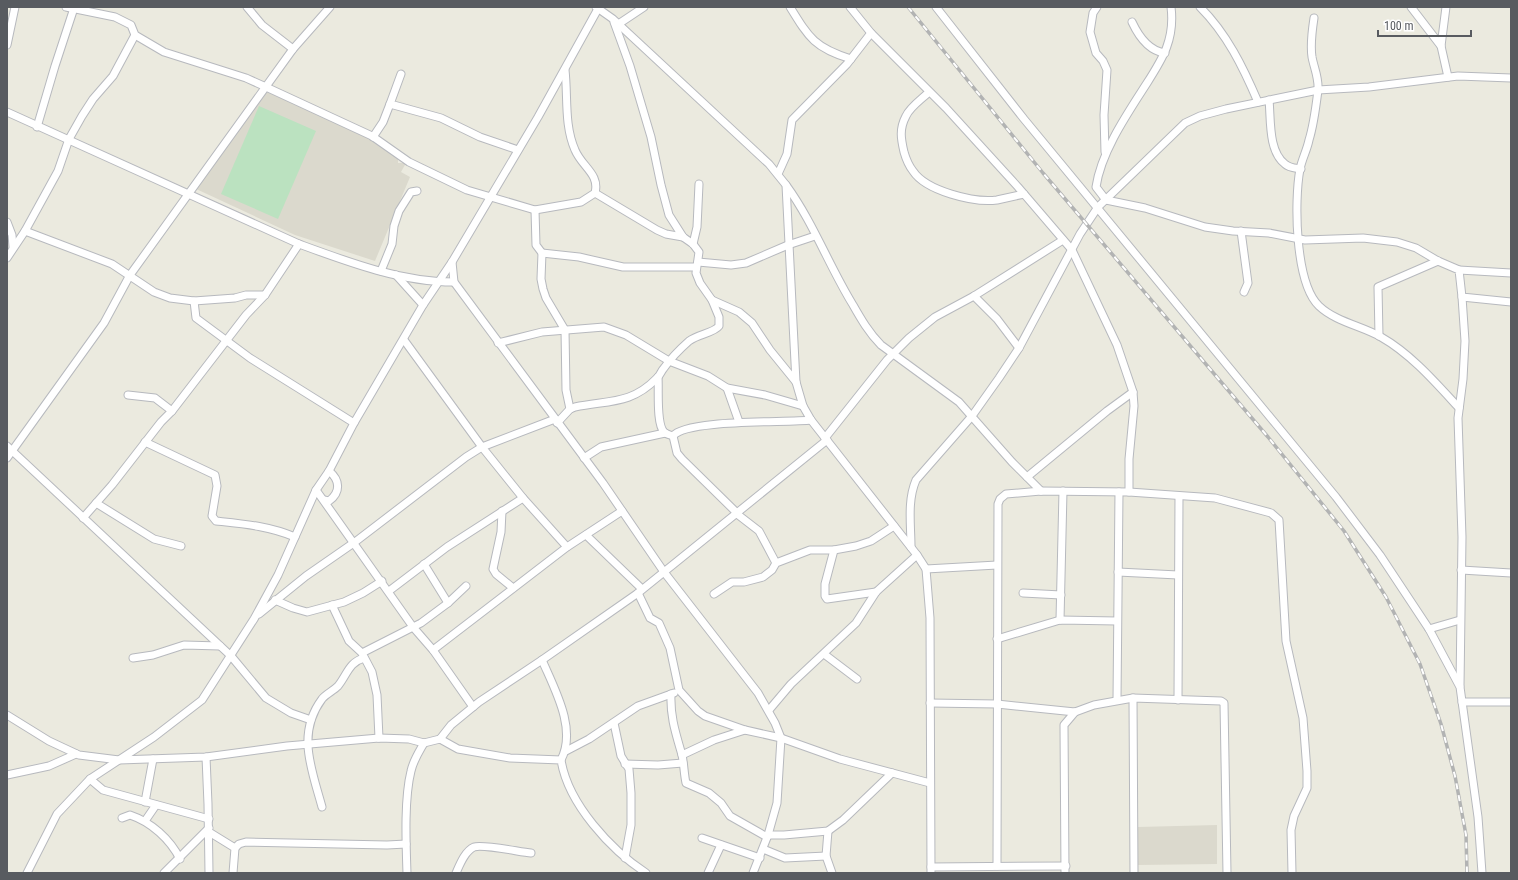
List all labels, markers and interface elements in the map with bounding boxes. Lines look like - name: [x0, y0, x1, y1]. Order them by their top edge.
- scale bar: [1378, 12, 1471, 38]
- text: 100 m: [1384, 19, 1414, 33]

